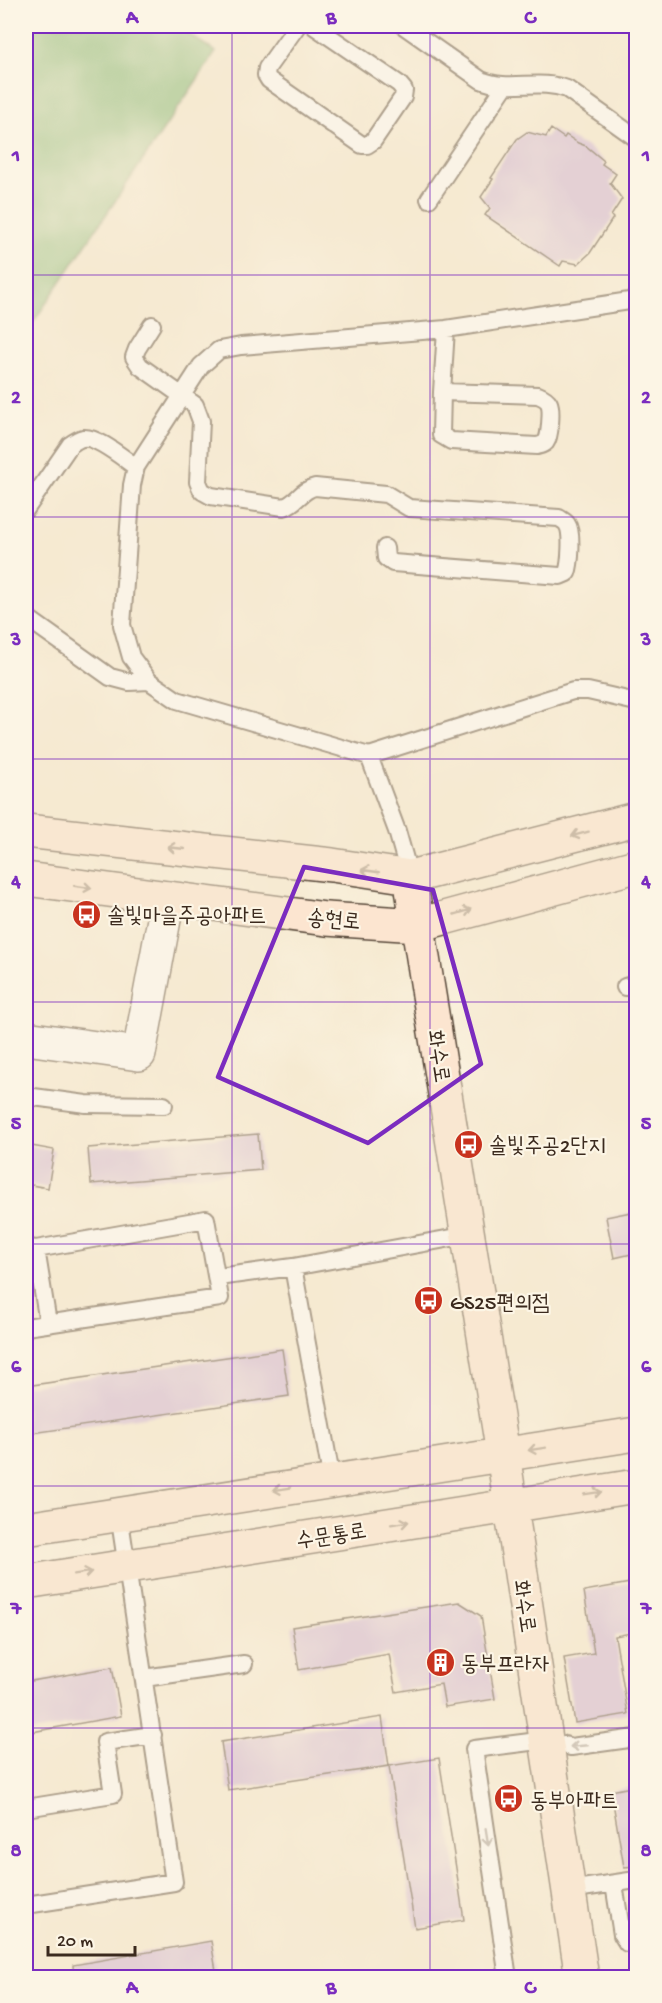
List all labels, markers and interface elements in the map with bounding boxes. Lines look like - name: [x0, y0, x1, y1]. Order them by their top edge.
- text: A: [125, 8, 140, 31]
- text: B: [325, 8, 337, 31]
- text: C: [524, 8, 538, 31]
- text: 1: [11, 146, 20, 169]
- text: 1: [641, 146, 650, 169]
- text: 2: [11, 388, 21, 411]
- text: 2: [641, 388, 651, 411]
- text: 3: [10, 630, 21, 653]
- text: 3: [640, 630, 651, 653]
- one-way arrow: [571, 828, 590, 840]
- one-way arrow: [167, 842, 186, 853]
- one-way arrow: [360, 865, 380, 876]
- text: 4: [10, 872, 21, 895]
- text: 4: [640, 872, 651, 895]
- one-way arrow: [73, 882, 93, 893]
- bus stop icon: 솔빛마을주공아파트: [70, 898, 102, 930]
- place label: 솔빛마을주공아파트: [107, 904, 266, 931]
- one-way arrow: [453, 906, 472, 918]
- street label: 송현로: [306, 907, 361, 937]
- street label: 화수로: [419, 1028, 453, 1085]
- text: 5: [11, 1114, 22, 1137]
- text: 5: [641, 1114, 652, 1137]
- bus stop icon: 솔빛주공2단지: [452, 1128, 484, 1160]
- place label: 솔빛주공2단지: [489, 1134, 606, 1161]
- bus stop icon: GS25편의점: [413, 1285, 445, 1317]
- place label: GS25편의점: [450, 1292, 550, 1318]
- text: 6: [11, 1357, 22, 1380]
- text: 6: [641, 1357, 652, 1380]
- one-way arrow: [528, 1444, 548, 1455]
- one-way arrow: [273, 1483, 293, 1494]
- one-way arrow: [583, 1487, 602, 1498]
- one-way arrow: [390, 1518, 410, 1529]
- street label: 수문통로: [295, 1520, 369, 1556]
- one-way arrow: [73, 1567, 93, 1578]
- street label: 화수로: [505, 1578, 539, 1635]
- text: 7: [10, 1599, 23, 1622]
- text: 7: [640, 1599, 653, 1622]
- building icon: 동부프라자: [424, 1646, 456, 1678]
- place label: 동부프라자: [461, 1653, 550, 1679]
- one-way arrow: [569, 1741, 589, 1752]
- bus stop icon: 동부아파트: [493, 1783, 525, 1815]
- place label: 동부아파트: [530, 1790, 619, 1816]
- one-way arrow: [482, 1827, 493, 1847]
- text: 8: [11, 1841, 22, 1864]
- text: 8: [641, 1841, 652, 1864]
- scale bar: [48, 1919, 135, 1957]
- text: 20 m: [57, 1932, 93, 1953]
- text: A: [125, 1978, 140, 2001]
- text: B: [325, 1978, 337, 2001]
- text: C: [524, 1978, 538, 2001]

